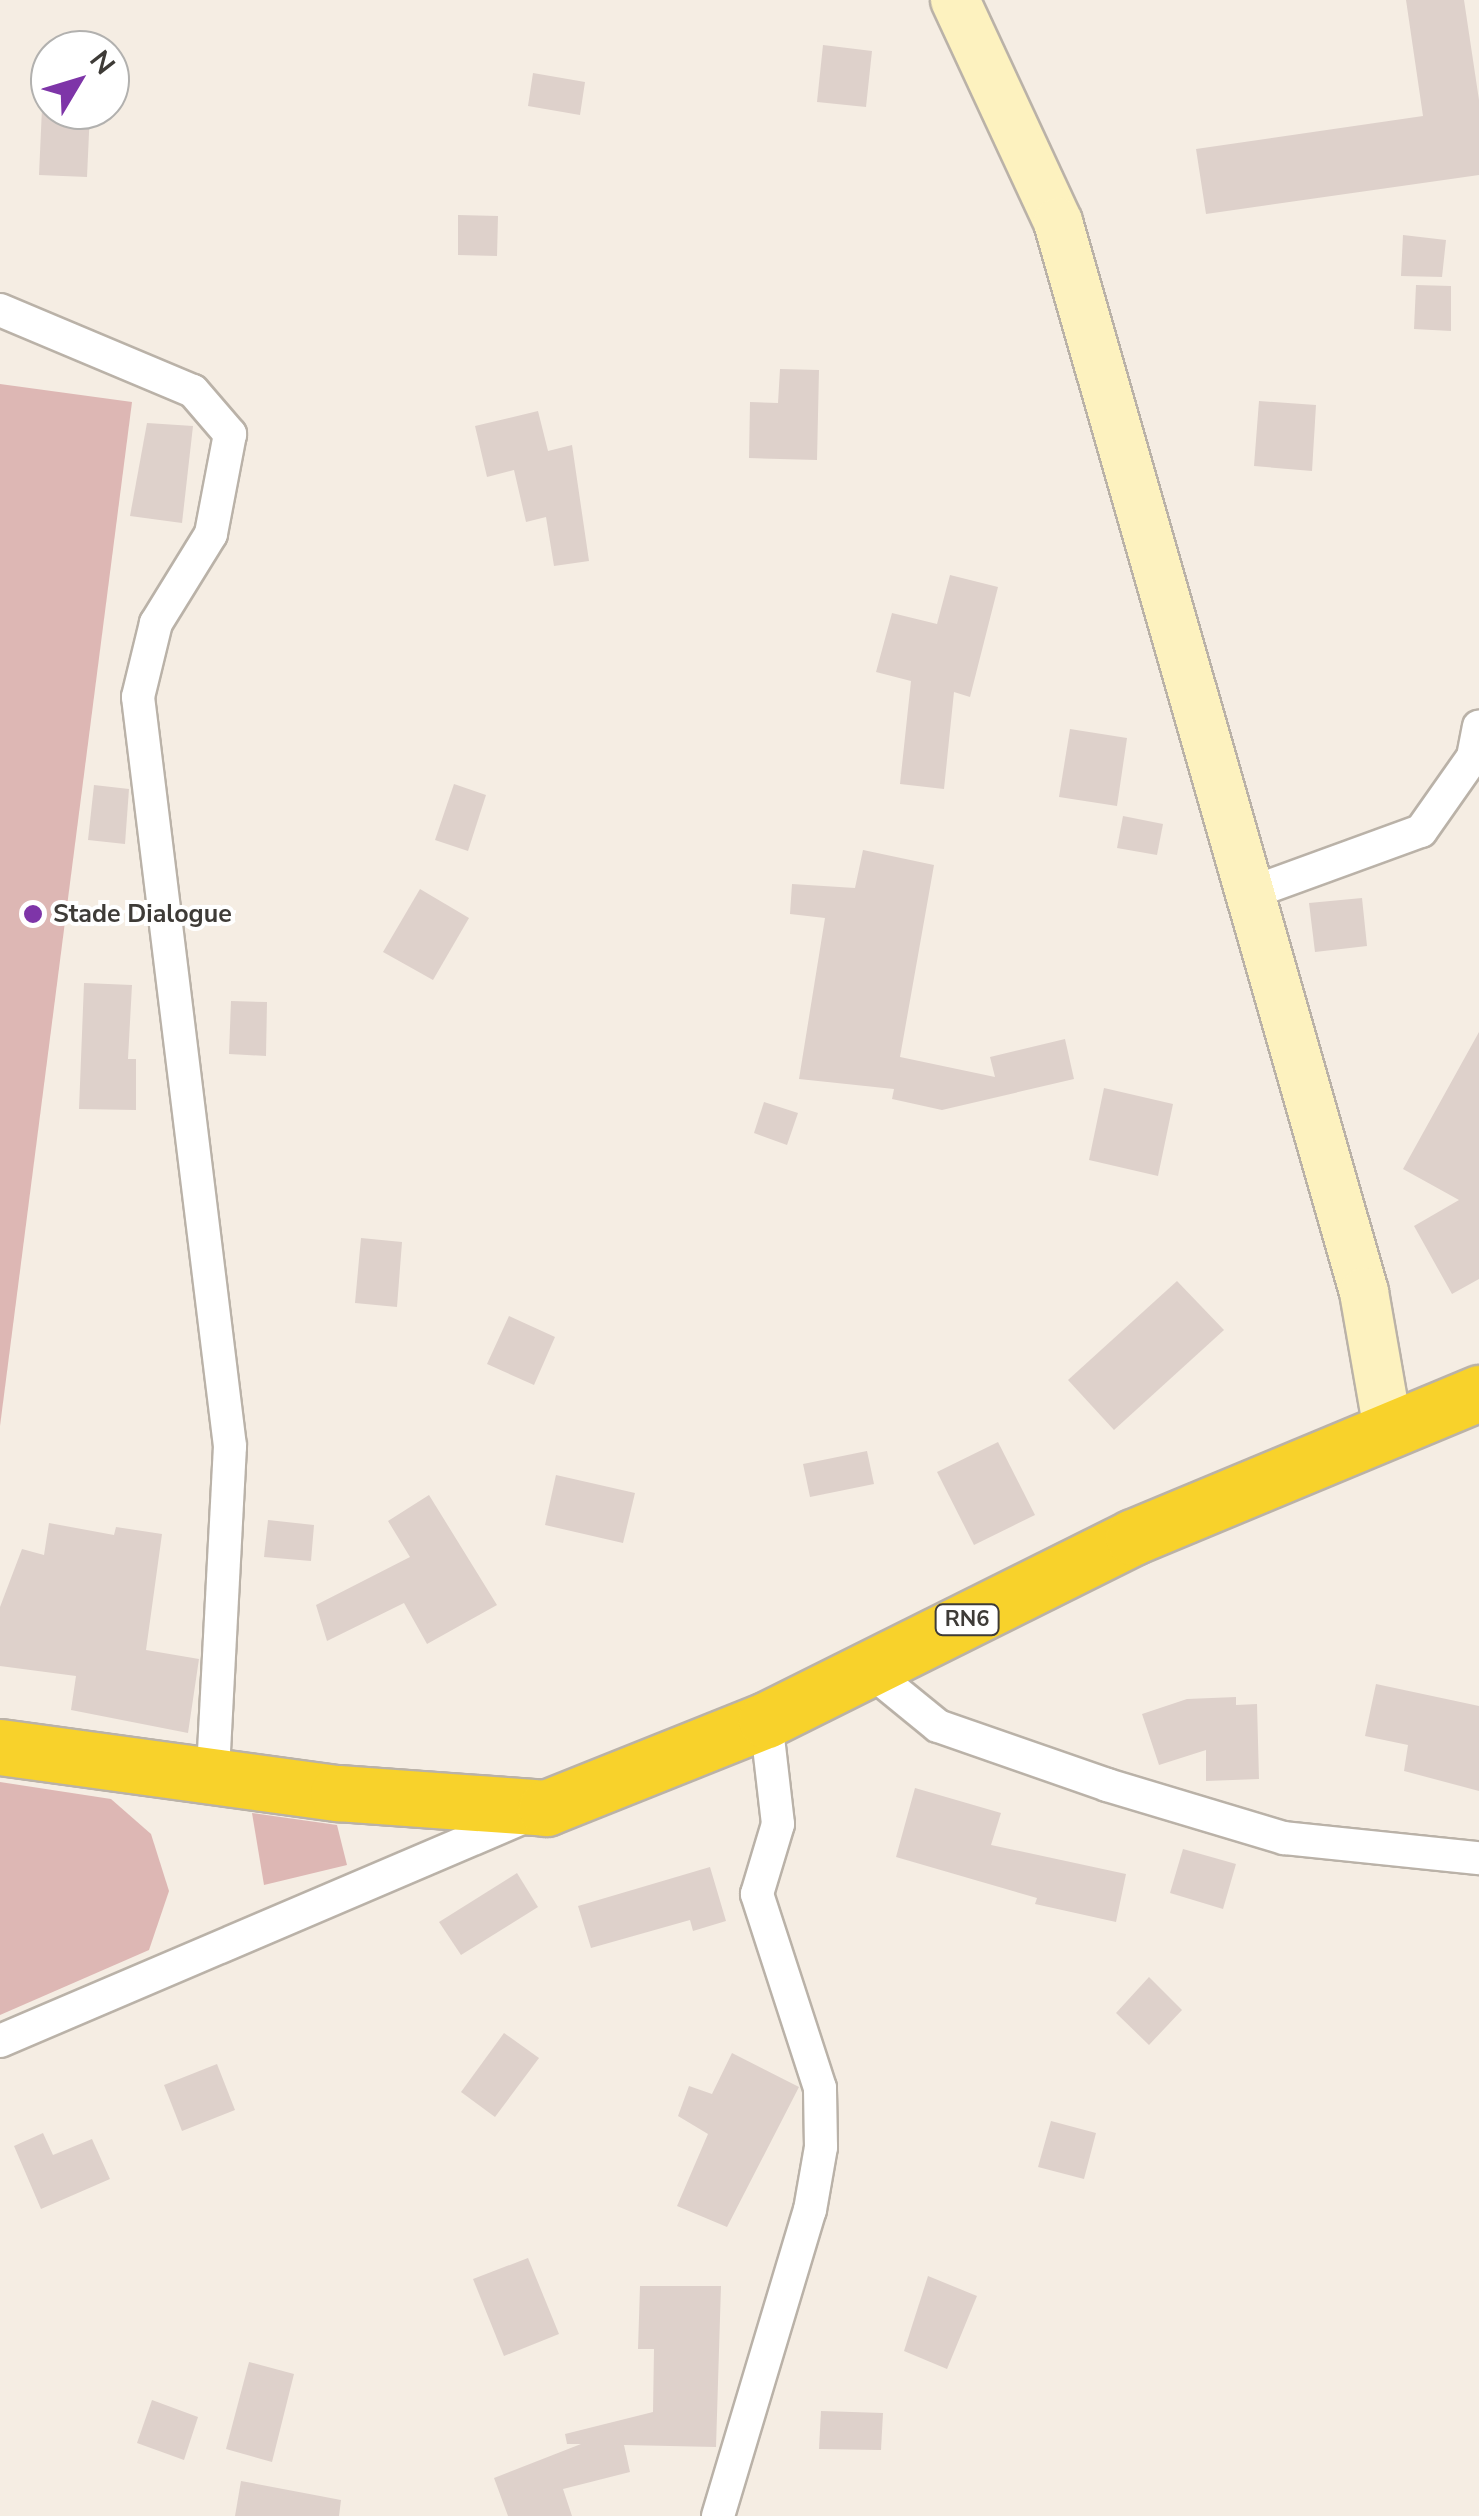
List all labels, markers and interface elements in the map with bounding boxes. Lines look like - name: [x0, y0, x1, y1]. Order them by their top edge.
- north arrow: [30, 30, 130, 130]
- text: N: [81, 43, 123, 83]
- place label: Stade Dialogue: [53, 899, 232, 929]
- marker: Stade Dialogue: [22, 903, 44, 925]
- road number: RN6: [934, 1603, 1000, 1637]

